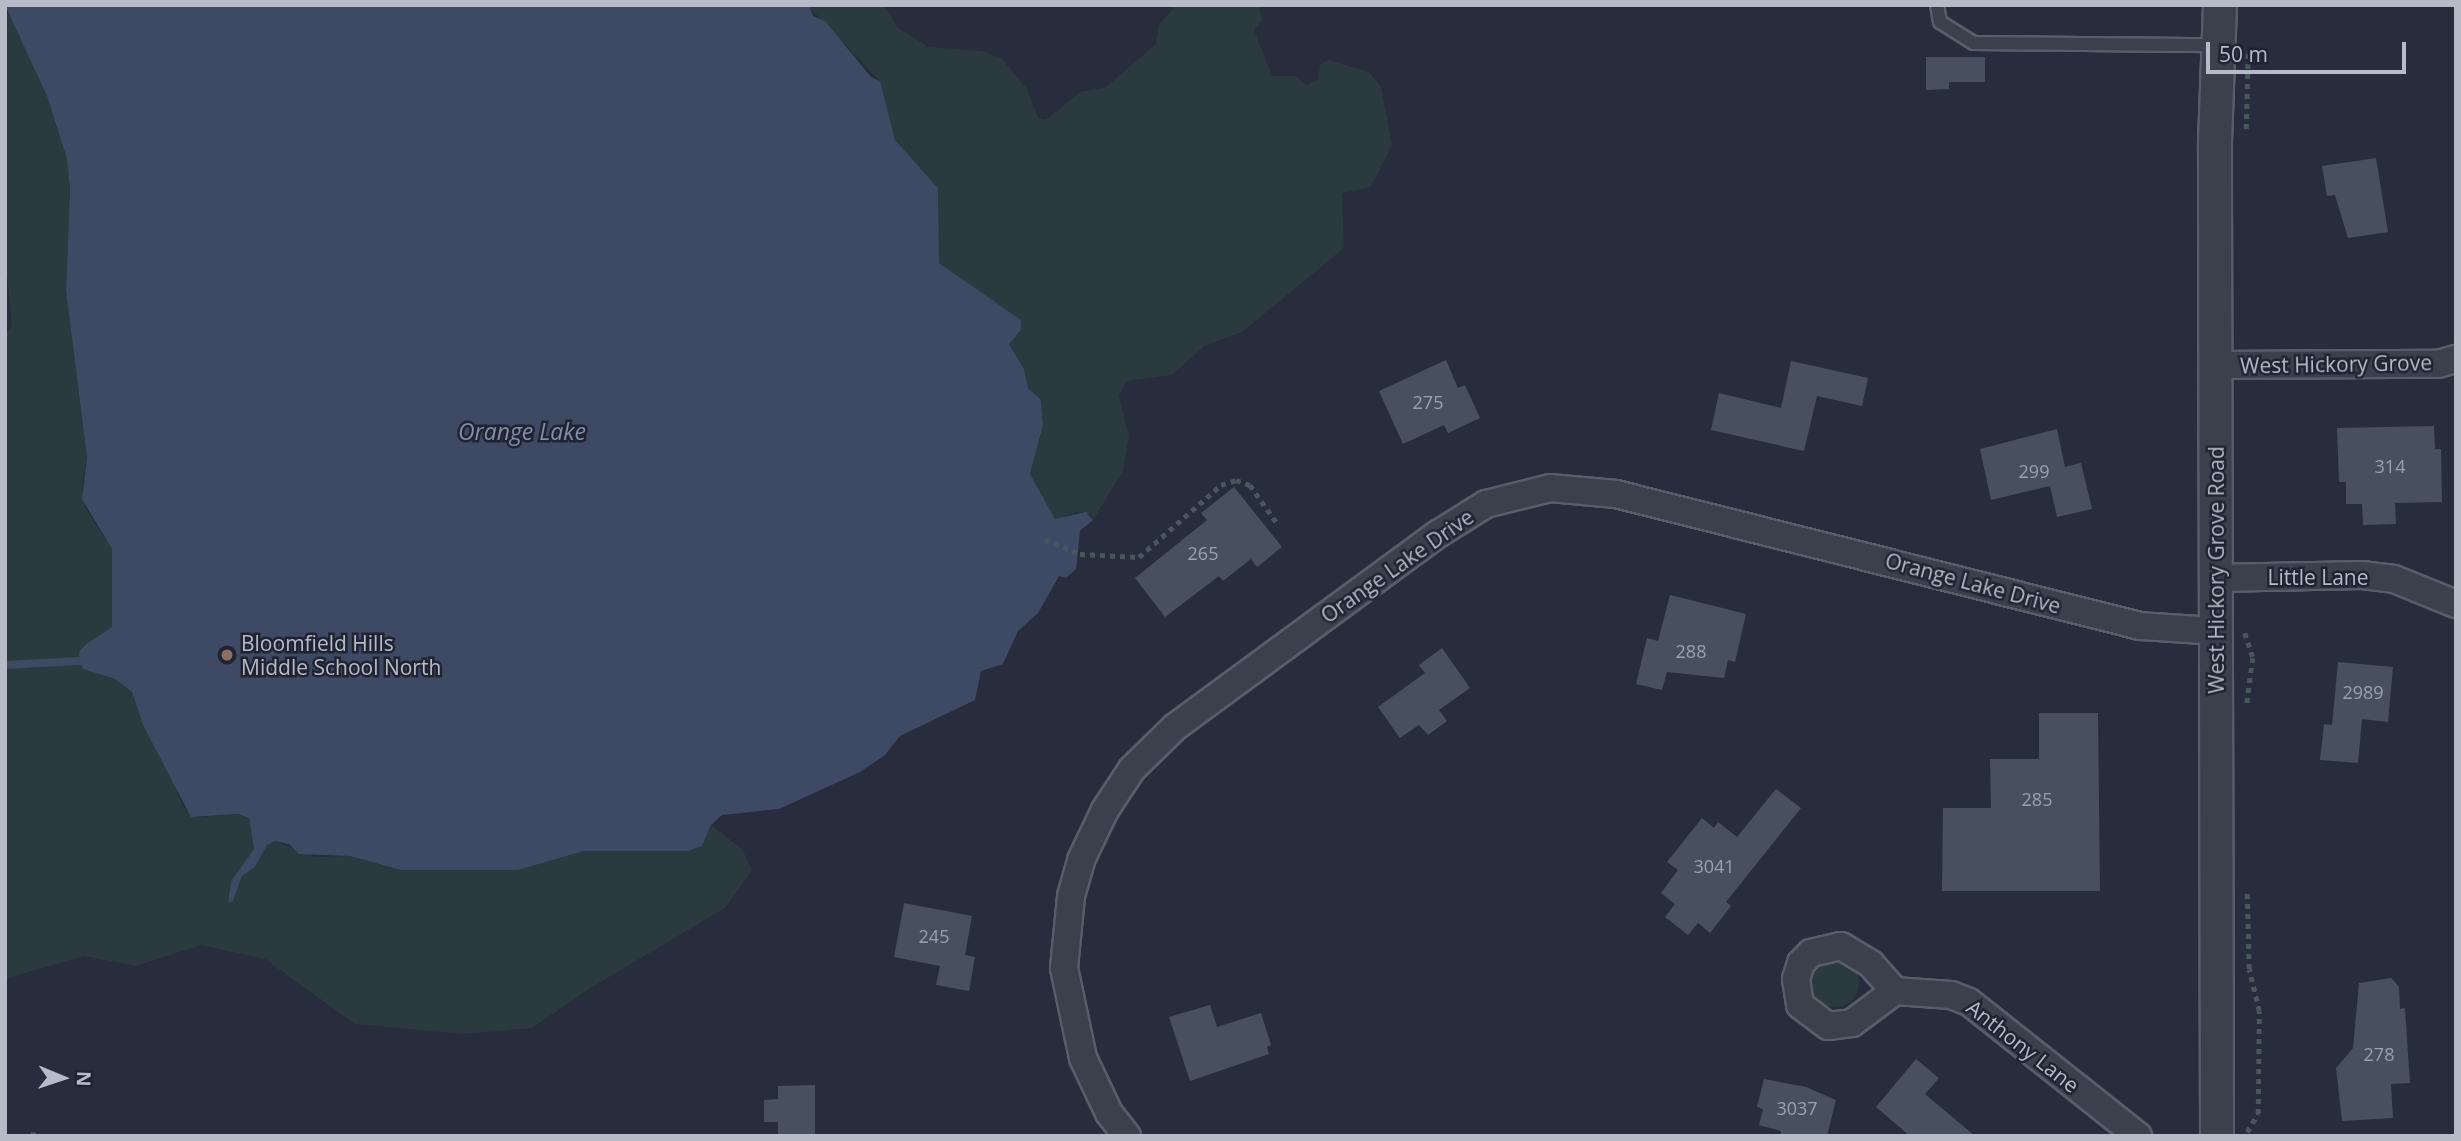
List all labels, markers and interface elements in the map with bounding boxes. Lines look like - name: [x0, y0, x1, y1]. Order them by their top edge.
- scale bar: [2209, 28, 2408, 72]
- text: 50 m: [2219, 40, 2268, 68]
- street label: West Hickory Grove: [2240, 350, 2432, 378]
- house number: 275: [1413, 391, 1443, 413]
- water label: Orange Lake: [458, 417, 586, 445]
- street label: West Hickory Grove Road: [2203, 446, 2229, 694]
- house number: 314: [2375, 455, 2405, 477]
- house number: 299: [2019, 460, 2049, 482]
- street label: Orange Lake Drive: [1316, 504, 1478, 628]
- house number: 265: [1188, 542, 1218, 564]
- street label: Orange Lake Drive: [1883, 547, 2063, 619]
- street label: Little Lane: [2267, 564, 2369, 590]
- place label: Bloomfield Hills Middle School North: [241, 630, 441, 680]
- house number: 288: [1676, 640, 1706, 662]
- marker: Bloomfield Hills Middle School North: [219, 647, 235, 663]
- house number: 2989: [2342, 681, 2384, 703]
- house number: 285: [2022, 788, 2052, 810]
- house number: 3041: [1693, 855, 1735, 877]
- house number: 245: [919, 925, 949, 947]
- street label: Anthony Lane: [1962, 994, 2084, 1098]
- north arrow: [28, 1043, 98, 1113]
- house number: 278: [2364, 1043, 2394, 1065]
- text: N: [71, 1071, 97, 1087]
- house number: 3037: [1776, 1097, 1818, 1119]

